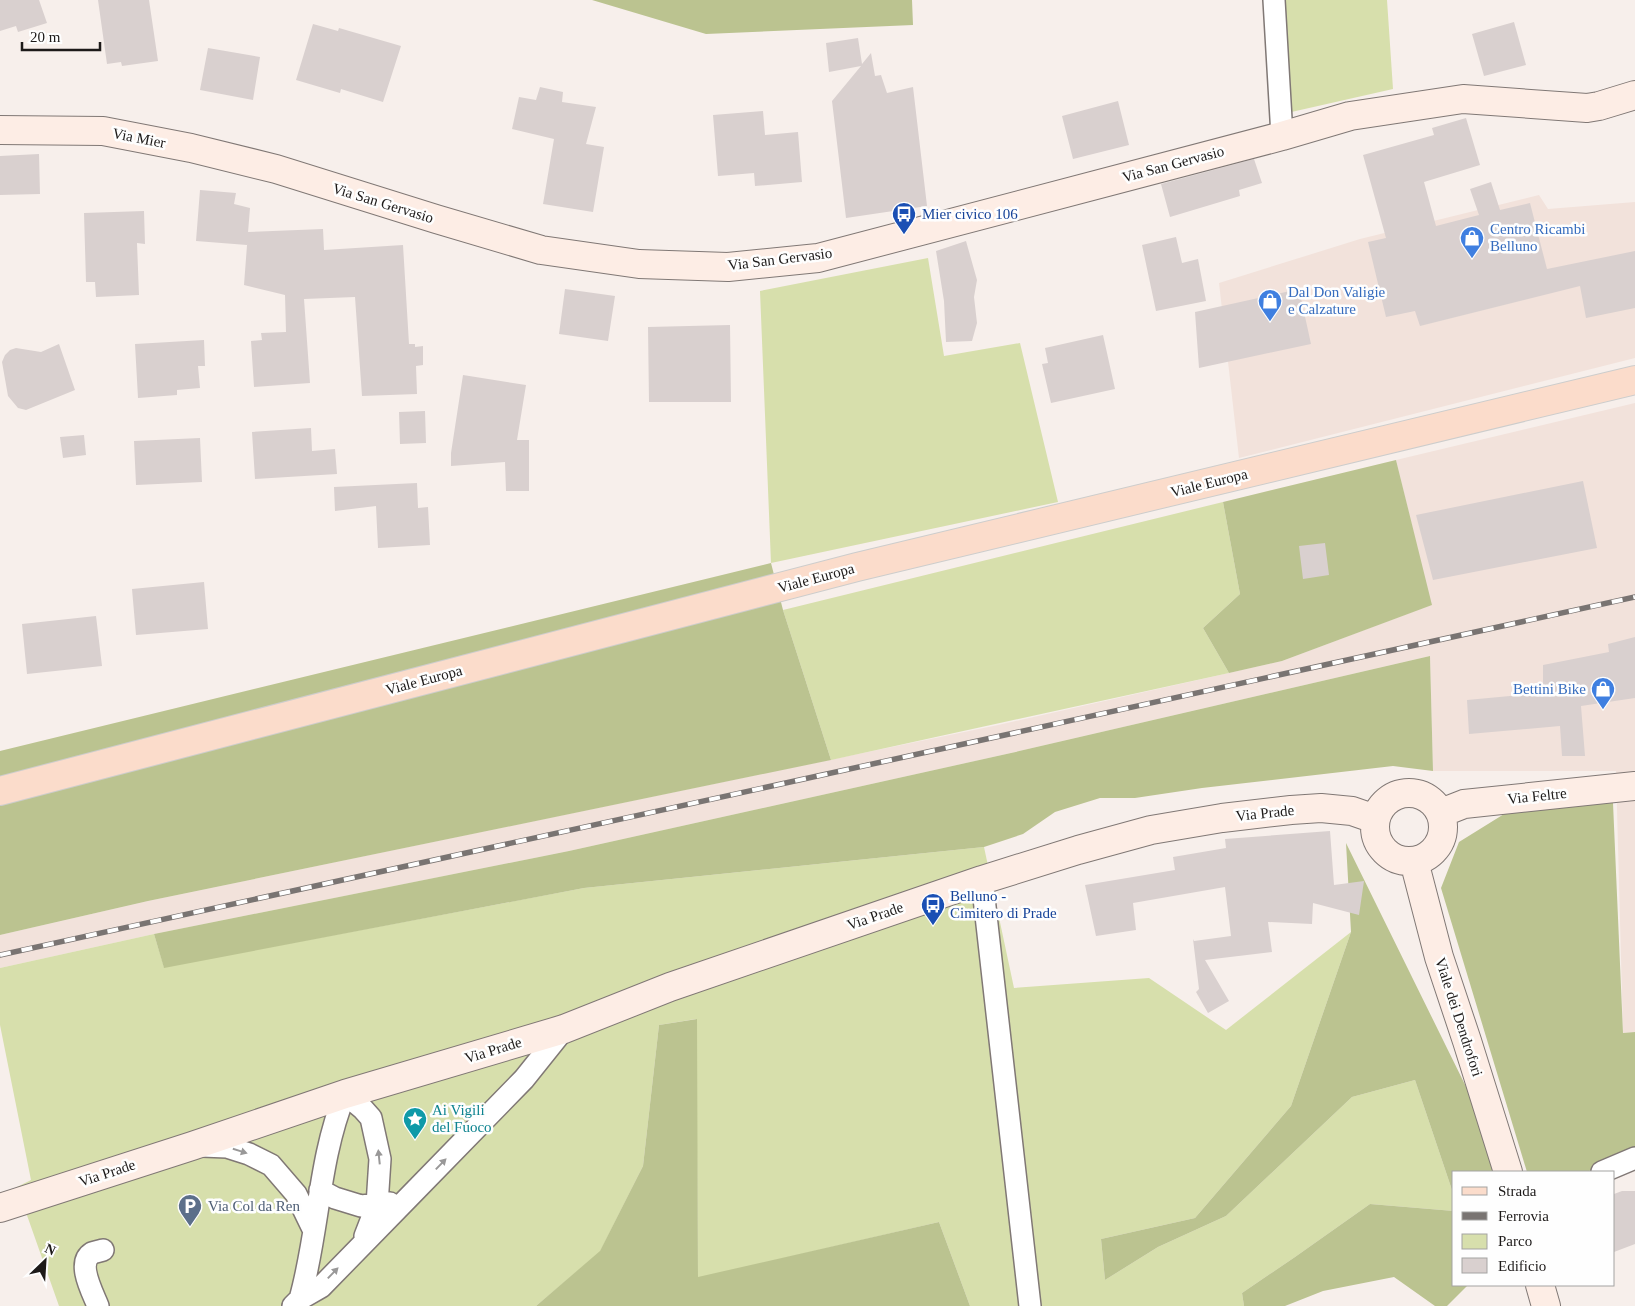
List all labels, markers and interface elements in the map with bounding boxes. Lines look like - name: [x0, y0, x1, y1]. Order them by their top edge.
- scale bar: [22, 20, 100, 52]
- text: 20 m: [30, 29, 61, 45]
- street label: Via Mier: [111, 125, 167, 151]
- street label: Via San Gervasio: [1120, 143, 1226, 185]
- street label: Via San Gervasio: [330, 180, 436, 226]
- bus stop icon: Mier civico 106: [891, 201, 917, 235]
- place label: Mier civico 106: [922, 206, 1018, 222]
- place label: Centro Ricambi Belluno: [1490, 221, 1585, 254]
- shop icon: Centro Ricambi Belluno: [1459, 225, 1485, 259]
- street label: Via San Gervasio: [727, 245, 833, 273]
- place label: Dal Don Valigie e Calzature: [1288, 284, 1386, 317]
- shop icon: Dal Don Valigie e Calzature: [1257, 288, 1283, 322]
- street label: Viale Europa: [1169, 466, 1249, 500]
- street label: Viale Europa: [776, 560, 856, 596]
- street label: Viale Europa: [384, 662, 464, 698]
- shop icon: Bettini Bike: [1590, 676, 1616, 710]
- place label: Bettini Bike: [1513, 681, 1586, 697]
- street label: Via Feltre: [1507, 785, 1568, 807]
- street label: Via Prade: [1235, 802, 1295, 824]
- place label: Belluno - Cimitero di Prade: [950, 888, 1057, 921]
- bus stop icon: Belluno - Cimitero di Prade: [920, 892, 946, 926]
- street label: Via Prade: [845, 899, 906, 933]
- street label: Viale dei Dendrofori: [1432, 956, 1486, 1078]
- street label: Via Prade: [463, 1034, 524, 1066]
- place label: Ai Vigili del Fuoco: [432, 1102, 492, 1135]
- place icon: Ai Vigili del Fuoco: [402, 1106, 428, 1140]
- one-way arrow: [233, 1147, 248, 1155]
- one-way arrow: [375, 1148, 383, 1164]
- street label: Via Prade: [77, 1156, 138, 1190]
- one-way arrow: [435, 1159, 447, 1171]
- legend: [1452, 1171, 1615, 1286]
- text: Strada: [1498, 1183, 1537, 1199]
- parking icon: Via Col da Ren: [177, 1193, 203, 1227]
- place label: Via Col da Ren: [208, 1198, 300, 1214]
- text: Ferrovia: [1498, 1208, 1549, 1224]
- text: Parco: [1498, 1233, 1532, 1249]
- north arrow: [20, 1236, 70, 1286]
- text: N: [43, 1241, 58, 1259]
- text: Edificio: [1498, 1258, 1546, 1274]
- one-way arrow: [327, 1268, 339, 1280]

